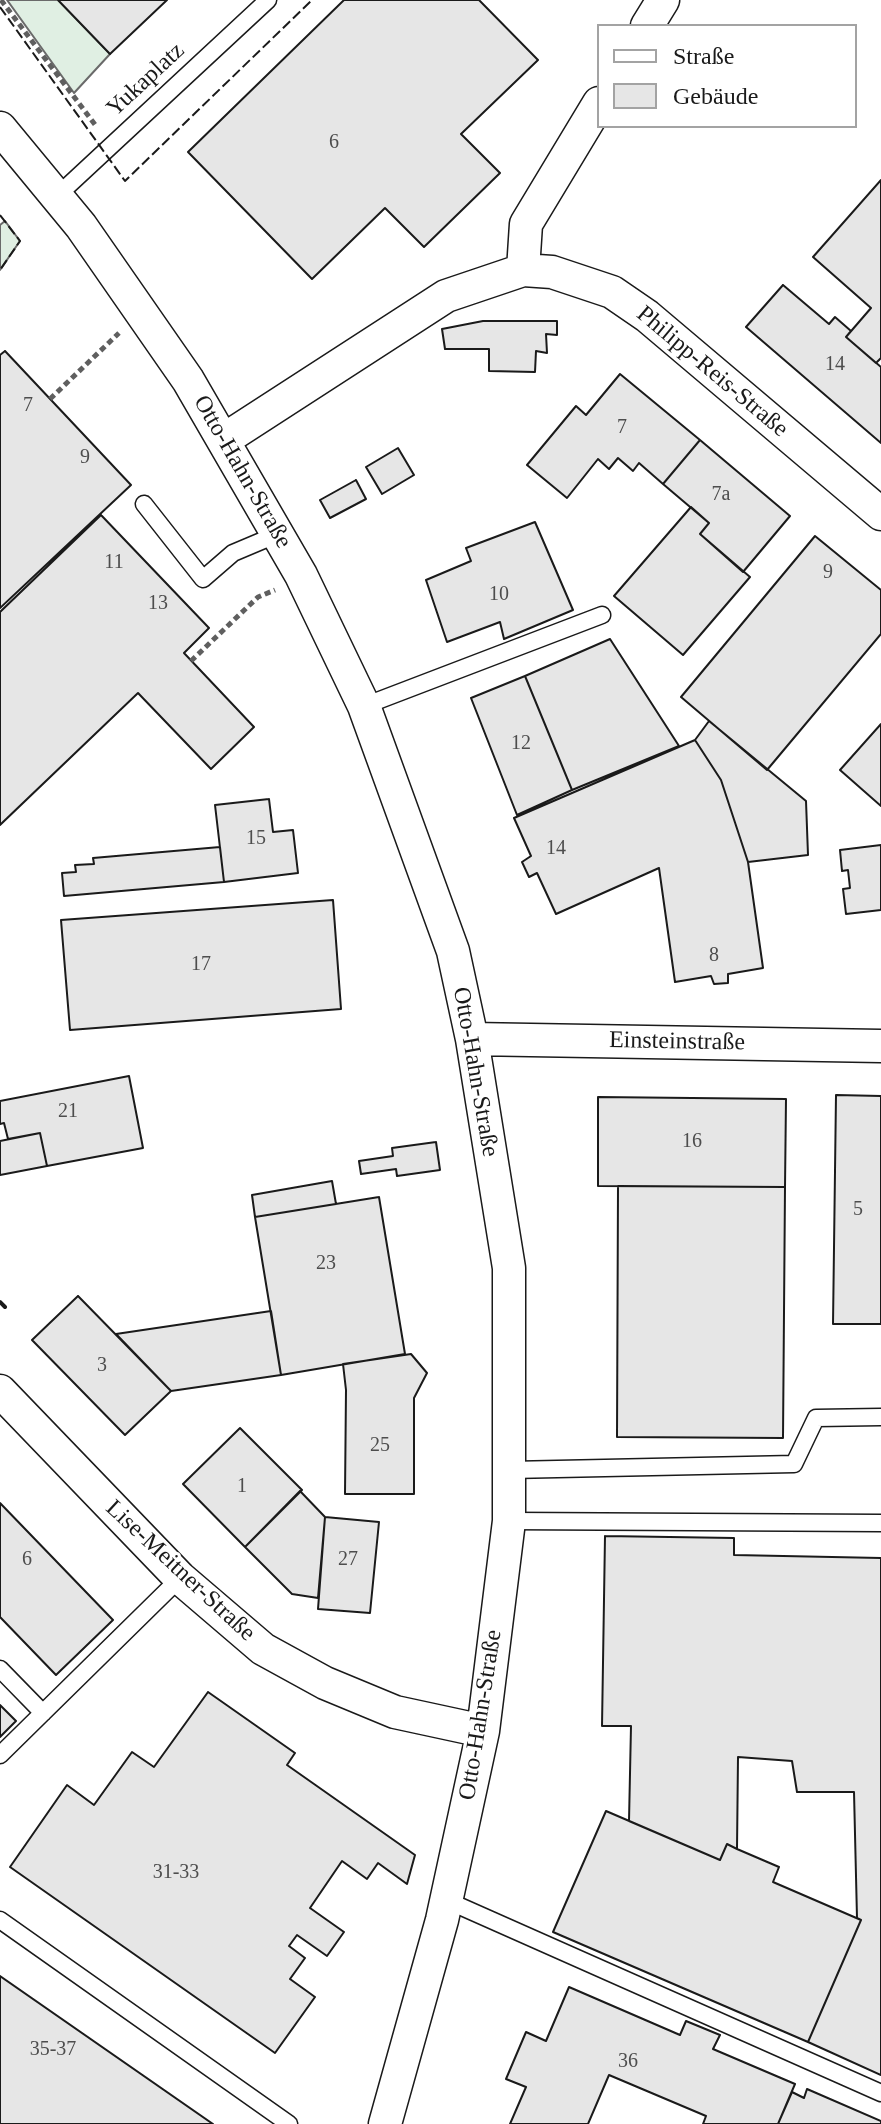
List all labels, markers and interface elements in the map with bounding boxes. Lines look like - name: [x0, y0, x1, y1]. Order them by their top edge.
- legend: [597, 24, 857, 128]
- street label: Yukaplatz: [101, 37, 191, 123]
- text: Straße: [673, 43, 734, 69]
- text: Gebäude: [673, 83, 758, 109]
- house number: 6: [329, 131, 339, 155]
- street label: Philipp-Reis-Straße: [630, 300, 794, 444]
- house number: 14: [825, 353, 845, 377]
- street label: Otto-Hahn-Straße: [187, 390, 297, 554]
- house number: 7: [23, 394, 33, 418]
- house number: 7: [617, 416, 627, 440]
- house number: 9: [80, 446, 90, 470]
- house number: 7a: [712, 483, 730, 507]
- house number: 11: [104, 551, 124, 575]
- house number: 9: [823, 561, 833, 585]
- house number: 10: [489, 583, 509, 607]
- house number: 13: [148, 592, 168, 616]
- house number: 12: [511, 732, 531, 756]
- house number: 15: [246, 827, 266, 851]
- house number: 14: [546, 837, 566, 861]
- house number: 8: [709, 944, 719, 968]
- house number: 17: [191, 953, 211, 977]
- street label: Otto-Hahn-Straße: [446, 985, 504, 1159]
- street label: Einsteinstraße: [609, 1026, 745, 1058]
- house number: 21: [58, 1100, 78, 1124]
- house number: 16: [682, 1130, 702, 1154]
- house number: 5: [853, 1198, 863, 1222]
- house number: 23: [316, 1252, 336, 1276]
- house number: 3: [97, 1354, 107, 1378]
- house number: 25: [370, 1434, 390, 1458]
- house number: 1: [237, 1475, 247, 1499]
- street label: Lise-Meitner-Straße: [99, 1494, 261, 1648]
- house number: 6: [22, 1548, 32, 1572]
- house number: 27: [338, 1548, 358, 1572]
- street label: Otto-Hahn-Straße: [453, 1628, 509, 1802]
- house number: 31-33: [153, 1861, 199, 1885]
- house number: 35-37: [30, 2038, 76, 2062]
- house number: 36: [618, 2050, 638, 2074]

